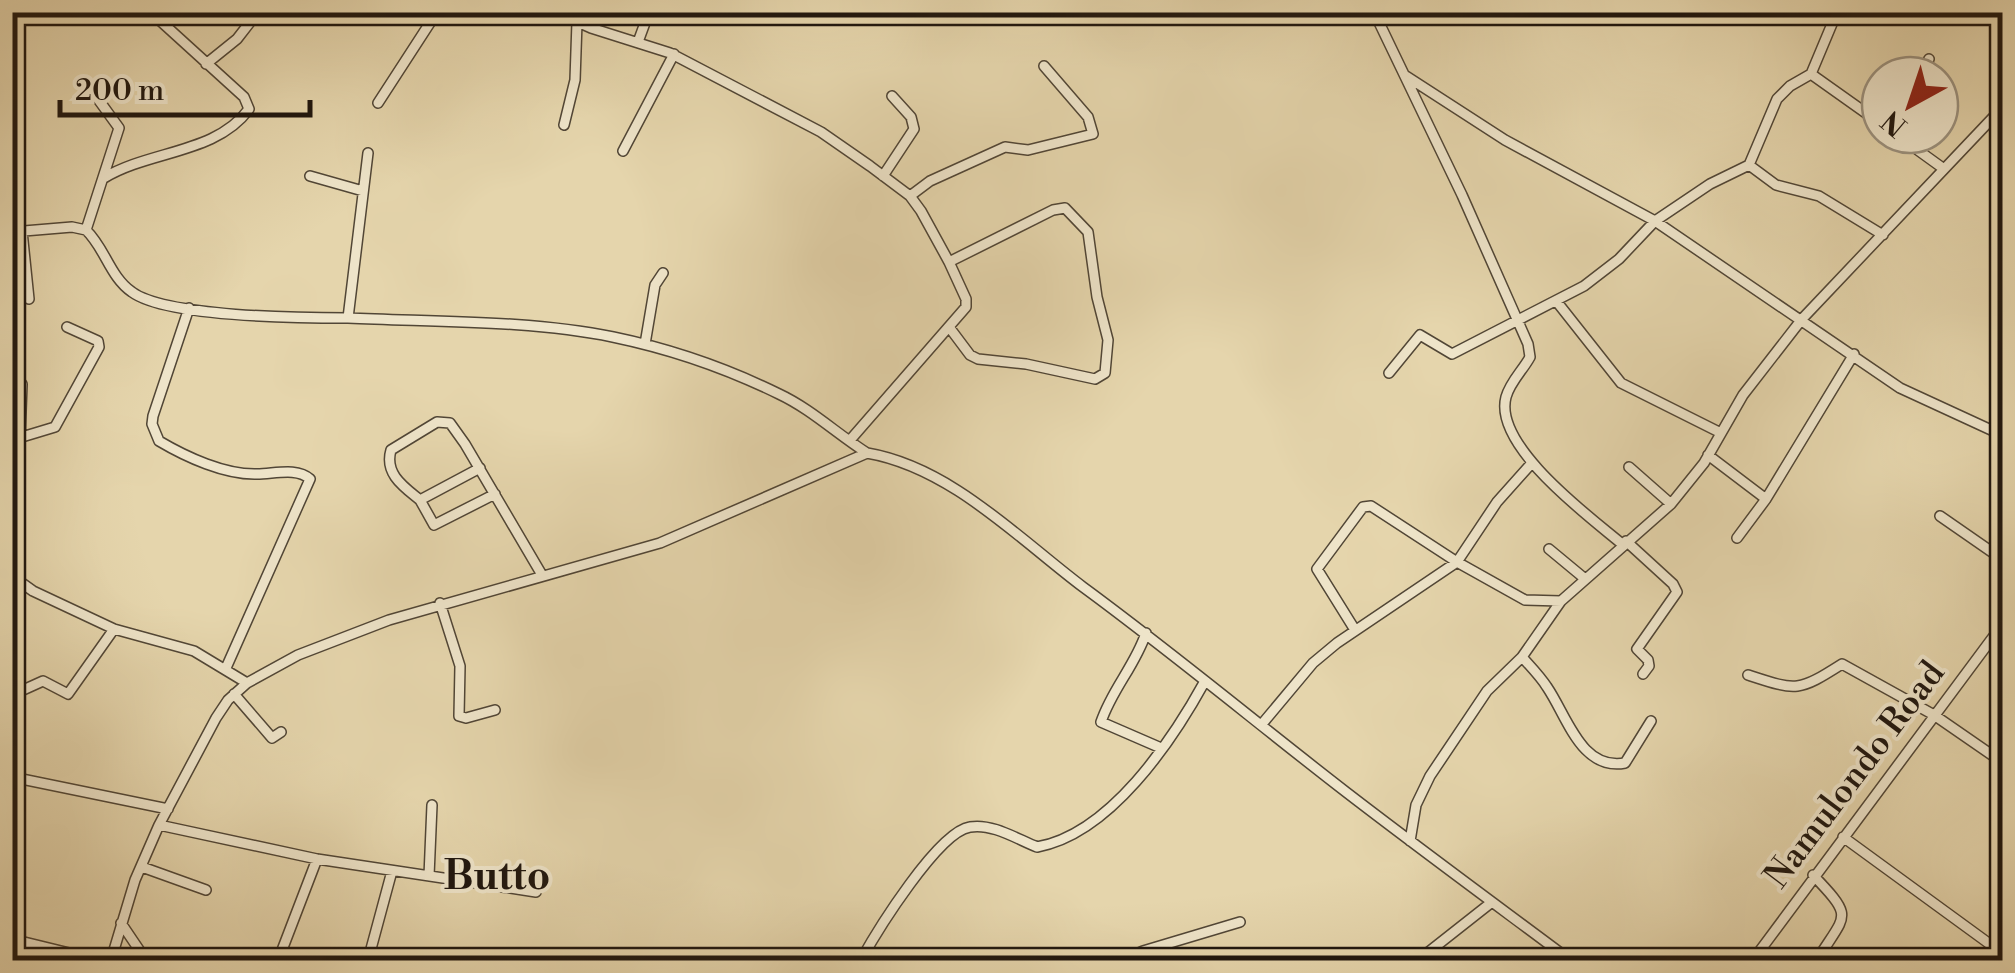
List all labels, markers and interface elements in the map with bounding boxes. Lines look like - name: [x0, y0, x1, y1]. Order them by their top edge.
- scale bar: [60, 55, 310, 117]
- north arrow: [1860, 55, 1960, 155]
- text: 200 m: [75, 72, 164, 110]
- text: N: [1875, 102, 1915, 144]
- street label: Namulondo Road: [1756, 653, 1954, 897]
- district label: Butto: [444, 852, 550, 902]

